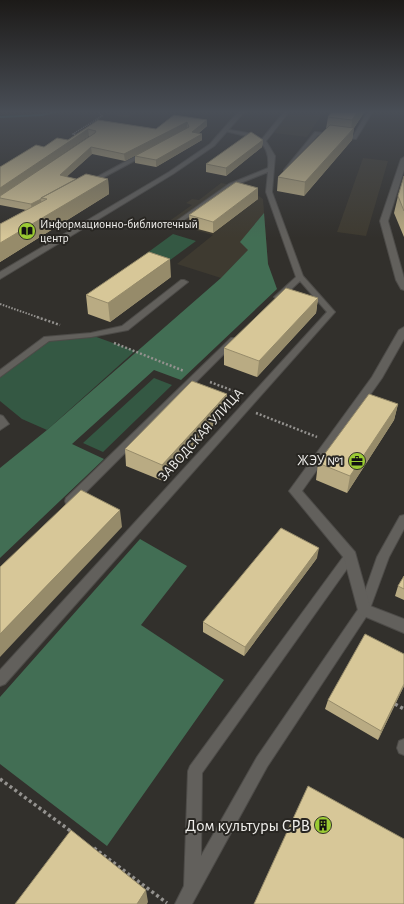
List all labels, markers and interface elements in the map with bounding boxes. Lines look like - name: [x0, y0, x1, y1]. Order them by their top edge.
- place label: Информационно-библиотечный центр: [40, 218, 198, 244]
- library icon: Информационно-библиотечный центр: [17, 221, 37, 241]
- street label: ЗАВОДСКАЯ УЛИЦА: [156, 386, 246, 484]
- office icon: ЖЭУ №1: [347, 451, 367, 471]
- place label: ЖЭУ №1: [297, 454, 344, 468]
- building icon: Дом культуры СРВ: [313, 815, 333, 835]
- place label: Дом культуры СРВ: [185, 817, 310, 835]

